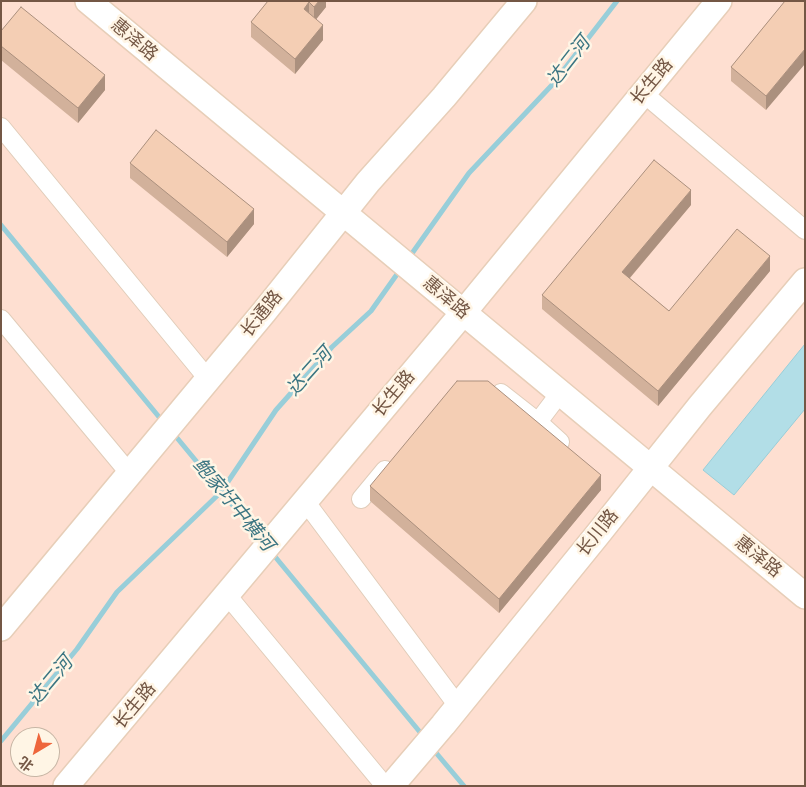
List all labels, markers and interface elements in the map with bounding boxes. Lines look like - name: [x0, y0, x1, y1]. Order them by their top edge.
- street label: 惠泽路: [106, 14, 162, 66]
- water label: 达二河: [542, 33, 596, 91]
- street label: 长生路: [626, 54, 678, 110]
- street label: 惠泽路: [418, 272, 474, 324]
- street label: 长通路: [237, 286, 287, 342]
- water label: 达二河: [282, 343, 338, 401]
- street label: 长生路: [368, 366, 420, 422]
- water label: 鲍家圩中横河: [188, 454, 278, 556]
- street label: 长川路: [573, 505, 623, 561]
- street label: 惠泽路: [730, 532, 786, 582]
- water label: 达二河: [24, 652, 78, 710]
- street label: 长生路: [109, 678, 161, 734]
- north arrow: [10, 727, 60, 777]
- text: 北: [16, 753, 37, 775]

